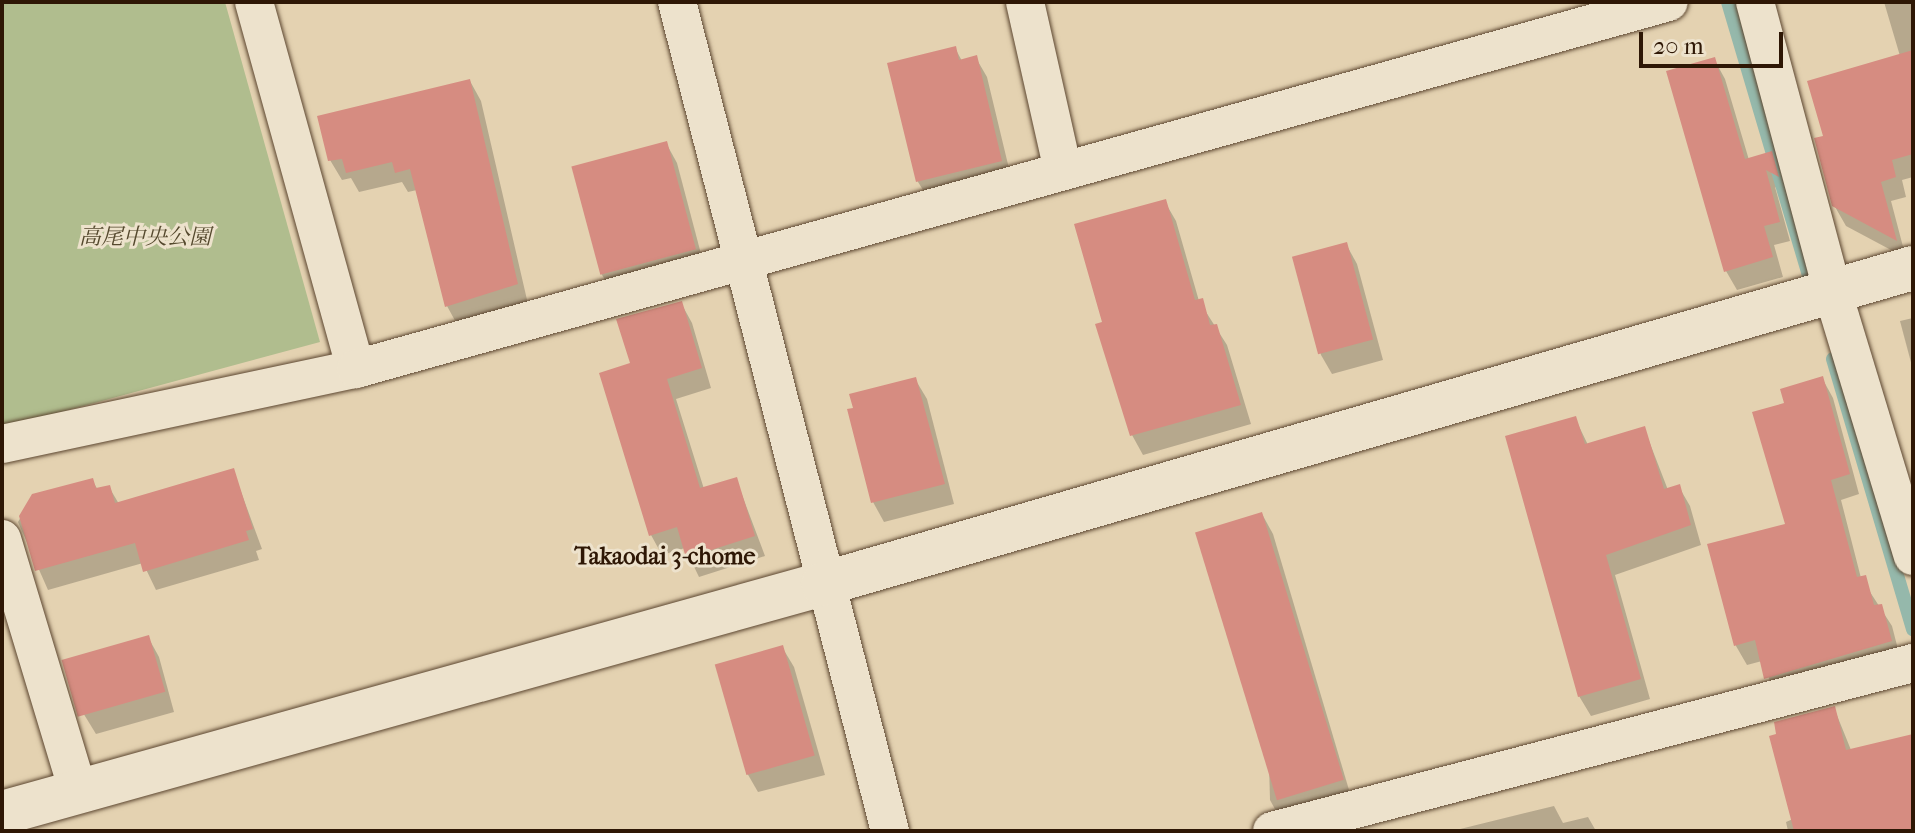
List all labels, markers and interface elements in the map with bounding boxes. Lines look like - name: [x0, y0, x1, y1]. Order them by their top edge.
- scale bar: [1643, 16, 1787, 66]
- text: 20 m: [1653, 32, 1704, 60]
- park label: 高尾中央公園: [79, 225, 211, 251]
- district label: Takaodai 3-chome: [575, 543, 755, 571]

